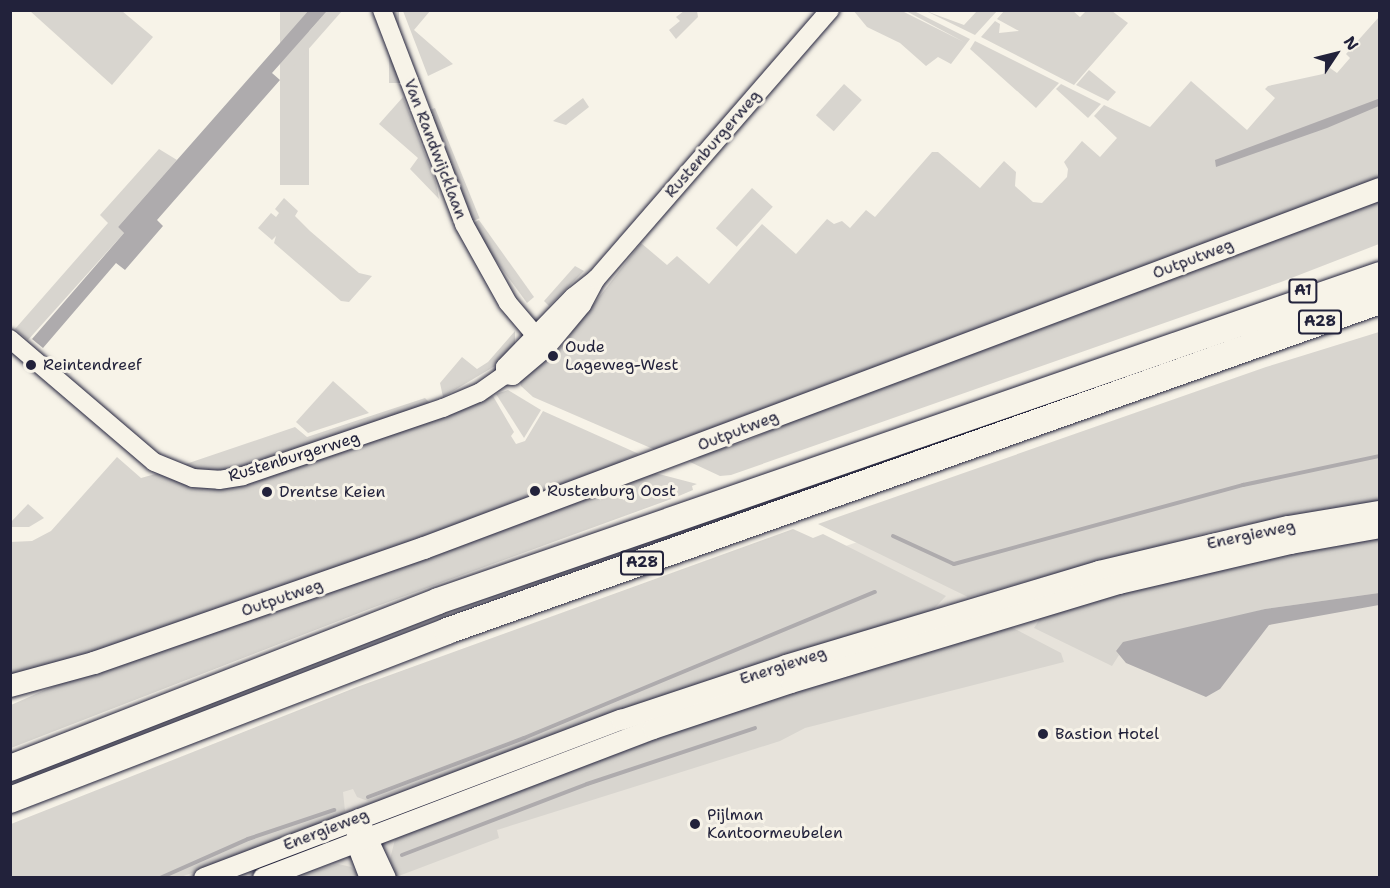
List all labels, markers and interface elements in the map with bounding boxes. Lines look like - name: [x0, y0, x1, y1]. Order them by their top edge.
- north arrow: [1306, 24, 1366, 84]
- text: N: [1339, 32, 1363, 55]
- street label: Van Randwijcklaan: [399, 76, 471, 222]
- street label: Rustenburgerweg: [661, 86, 765, 202]
- street label: Outputweg: [1150, 235, 1236, 283]
- road number: A1: [1288, 279, 1318, 303]
- road number: A28: [1298, 310, 1342, 334]
- place label: Oude Lageweg-West: [565, 337, 678, 375]
- marker: Oude Lageweg-West: [546, 349, 560, 363]
- place label: Reintendreef: [43, 355, 142, 375]
- marker: Reintendreef: [24, 358, 38, 372]
- street label: Outputweg: [695, 407, 781, 455]
- street label: Rustenburgerweg: [226, 428, 362, 486]
- place label: Rustenburg Oost: [547, 481, 676, 501]
- place label: Drentse Keien: [279, 482, 385, 502]
- marker: Rustenburg Oost: [528, 484, 542, 498]
- marker: Drentse Keien: [260, 485, 274, 499]
- street label: Energieweg: [1205, 516, 1297, 554]
- road number: A28: [620, 551, 664, 575]
- street label: Outputweg: [239, 575, 325, 621]
- street label: Energieweg: [737, 643, 829, 689]
- place label: Bastion Hotel: [1055, 724, 1159, 744]
- marker: Bastion Hotel: [1036, 727, 1050, 741]
- street label: Energieweg: [281, 805, 371, 855]
- place label: Pijlman Kantoormeubelen: [707, 805, 843, 843]
- marker: Pijlman Kantoormeubelen: [688, 817, 702, 831]

